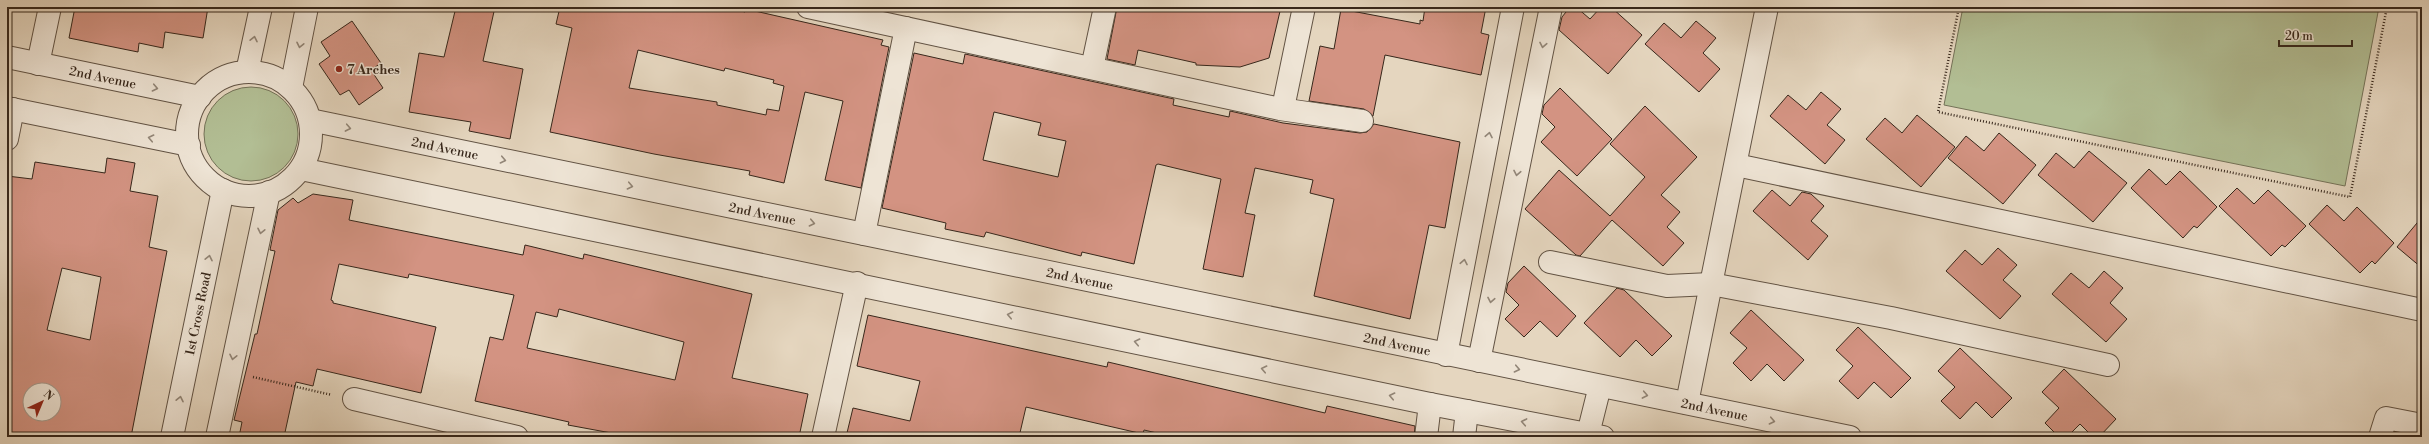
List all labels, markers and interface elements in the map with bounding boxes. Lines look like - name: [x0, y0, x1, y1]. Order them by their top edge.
- scale bar: [2279, 22, 2352, 48]
- text: 20 m: [2285, 29, 2313, 44]
- one-way arrow: [249, 36, 258, 43]
- one-way arrow: [296, 42, 304, 48]
- one-way arrow: [1539, 42, 1548, 48]
- place label: 7 Arches: [347, 62, 400, 78]
- street label: 2nd Avenue: [68, 63, 138, 93]
- marker: 7 Arches: [334, 64, 344, 74]
- one-way arrow: [152, 83, 158, 91]
- one-way arrow: [345, 123, 351, 131]
- one-way arrow: [1484, 131, 1492, 138]
- one-way arrow: [147, 134, 154, 142]
- street label: 2nd Avenue: [410, 134, 480, 164]
- one-way arrow: [500, 155, 506, 163]
- one-way arrow: [1514, 170, 1522, 176]
- one-way arrow: [627, 181, 633, 189]
- street label: 2nd Avenue: [727, 199, 798, 229]
- one-way arrow: [809, 219, 815, 227]
- one-way arrow: [258, 227, 266, 234]
- one-way arrow: [204, 255, 212, 261]
- one-way arrow: [1459, 259, 1468, 265]
- street label: 2nd Avenue: [1045, 265, 1115, 294]
- street label: 1st Cross Road: [182, 270, 215, 357]
- one-way arrow: [1488, 297, 1496, 303]
- one-way arrow: [1007, 312, 1013, 320]
- street label: 2nd Avenue: [1362, 330, 1432, 360]
- one-way arrow: [1134, 338, 1140, 347]
- one-way arrow: [230, 354, 238, 361]
- one-way arrow: [1514, 364, 1521, 372]
- one-way arrow: [1261, 365, 1268, 373]
- north arrow: [22, 382, 62, 422]
- text: N: [40, 387, 56, 404]
- one-way arrow: [1642, 390, 1648, 398]
- one-way arrow: [1389, 392, 1395, 400]
- street label: 2nd Avenue: [1679, 395, 1750, 425]
- one-way arrow: [175, 396, 183, 402]
- one-way arrow: [1769, 416, 1775, 424]
- one-way arrow: [1521, 418, 1527, 427]

